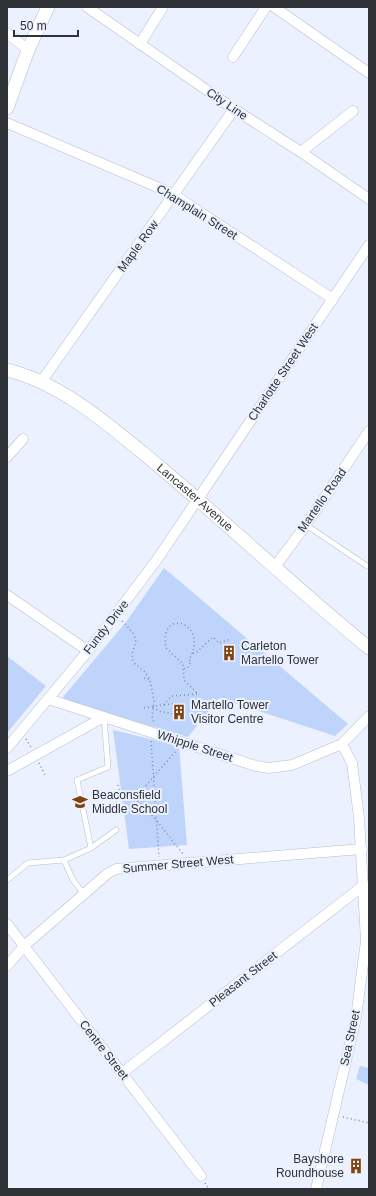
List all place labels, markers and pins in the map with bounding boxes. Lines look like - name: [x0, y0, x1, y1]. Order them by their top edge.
- place label: Carleton Martello Tower: [241, 639, 319, 667]
- building icon: Carleton Martello Tower: [220, 644, 238, 662]
- place label: Martello Tower Visitor Centre: [191, 698, 269, 726]
- building icon: Martello Tower Visitor Centre: [170, 703, 188, 721]
- place label: Beaconsfield Middle School: [92, 788, 167, 816]
- school or university icon: Beaconsfield Middle School: [71, 793, 89, 811]
- place label: Bayshore Roundhouse: [276, 1152, 344, 1180]
- building icon: Bayshore Roundhouse: [347, 1157, 365, 1175]

